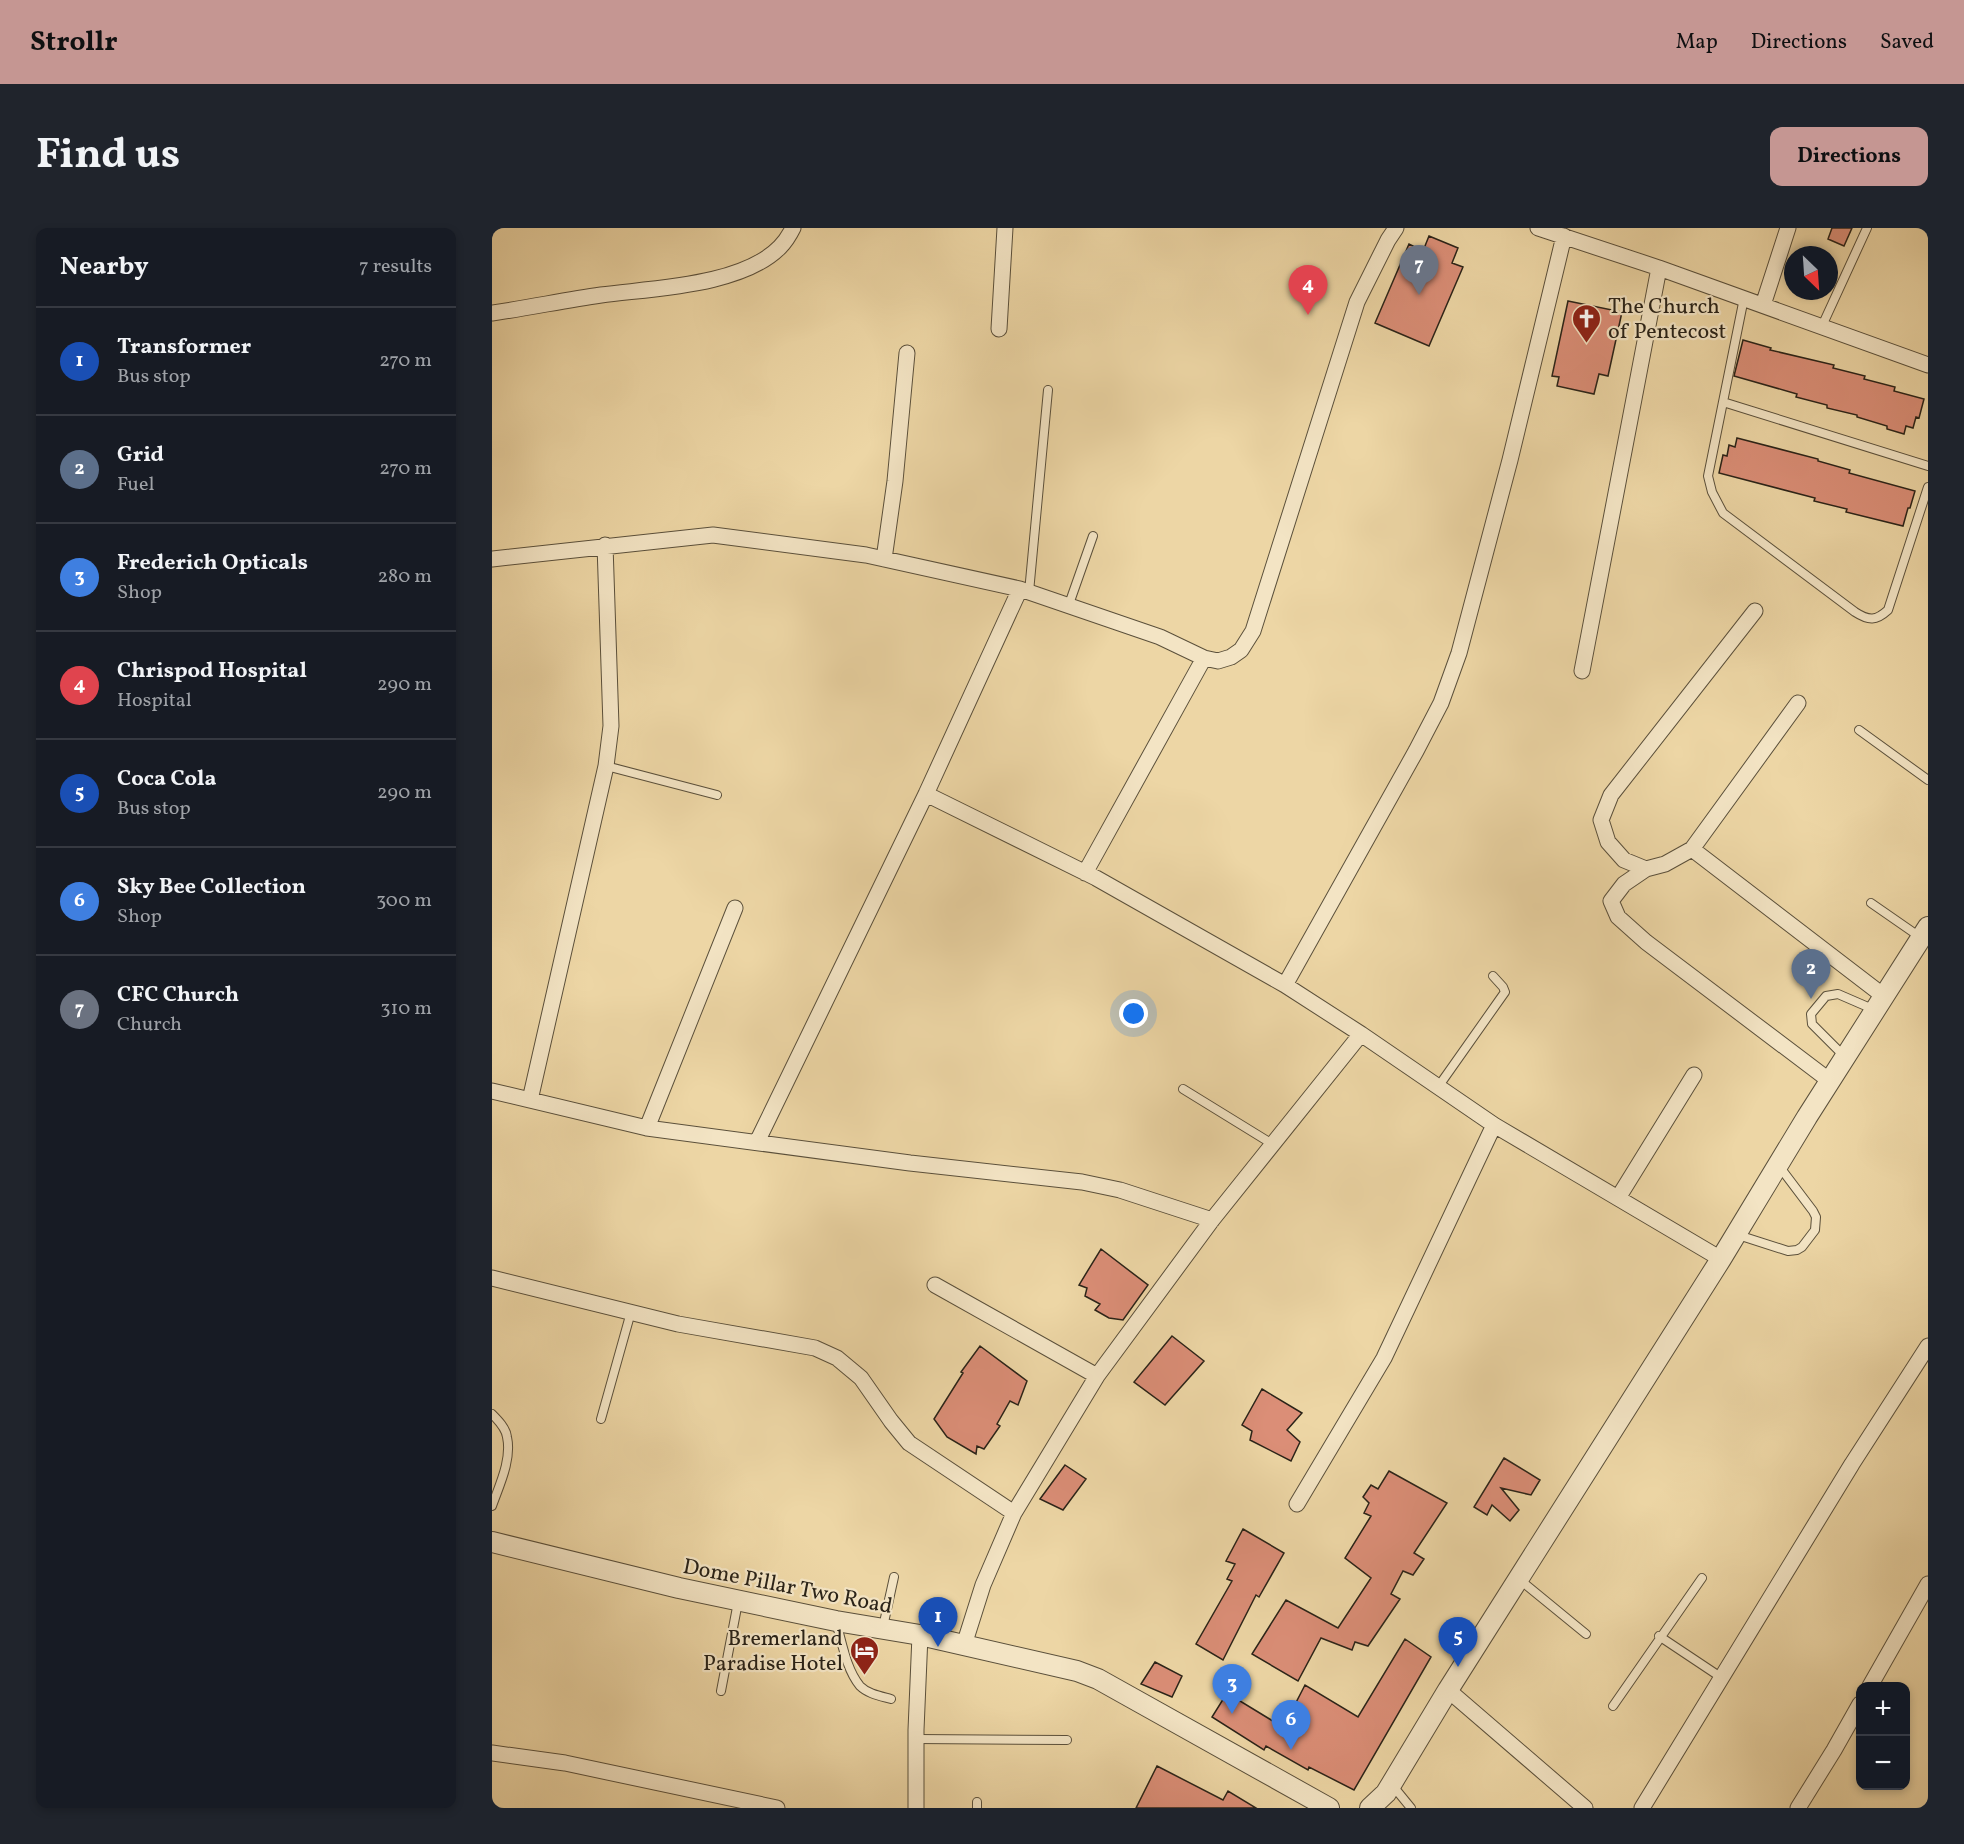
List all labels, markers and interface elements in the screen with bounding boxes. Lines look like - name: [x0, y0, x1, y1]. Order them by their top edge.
- text: Strollr: [30, 23, 118, 62]
- text: Map: [1676, 28, 1718, 57]
- text: Directions: [1751, 28, 1847, 57]
- text: Saved: [1880, 28, 1934, 57]
- text: Find us: [36, 127, 180, 186]
- button: Directions: [1770, 127, 1928, 186]
- pin: 7: [1400, 245, 1438, 295]
- north arrow: [1784, 246, 1838, 300]
- text: Nearby: [60, 249, 149, 285]
- text: 7 results: [359, 253, 432, 281]
- pin: 4: [1288, 266, 1328, 315]
- place label: The Church of Pentecost: [1608, 292, 1727, 348]
- church icon: The Church of Pentecost: [1571, 302, 1603, 344]
- text: Transformer: [117, 332, 251, 363]
- text: 1: [75, 347, 84, 375]
- text: 270 m: [379, 347, 432, 375]
- text: Bus stop: [117, 363, 191, 391]
- text: Grid: [117, 440, 164, 471]
- text: 2: [74, 455, 85, 483]
- text: 270 m: [379, 455, 432, 483]
- text: Fuel: [117, 471, 154, 499]
- text: Frederich Opticals: [117, 548, 308, 579]
- text: 3: [74, 563, 85, 591]
- text: 280 m: [377, 563, 432, 591]
- text: Shop: [117, 579, 162, 607]
- text: Chrispod Hospital: [117, 656, 307, 687]
- text: 4: [73, 671, 86, 699]
- text: 290 m: [377, 671, 432, 699]
- text: Hospital: [117, 687, 192, 715]
- text: Coca Cola: [117, 764, 217, 795]
- text: 5: [75, 779, 84, 807]
- text: 290 m: [377, 779, 432, 807]
- text: Bus stop: [117, 795, 191, 823]
- text: Sky Bee Collection: [117, 872, 306, 903]
- text: 6: [74, 887, 85, 915]
- text: 300 m: [376, 887, 432, 915]
- text: Shop: [117, 903, 162, 931]
- pin: 2: [1792, 950, 1830, 999]
- text: CFC Church: [117, 980, 239, 1011]
- text: 7: [75, 995, 84, 1023]
- text: 310 m: [380, 995, 432, 1023]
- your location: [1119, 999, 1148, 1028]
- text: Church: [117, 1011, 182, 1039]
- street label: Dome Pillar Two Road: [680, 1552, 895, 1623]
- pin: 1: [918, 1598, 958, 1647]
- pin: 5: [1438, 1618, 1478, 1667]
- place label: Bremerland Paradise Hotel: [703, 1624, 843, 1680]
- hotel icon: Bremerland Paradise Hotel: [848, 1634, 880, 1676]
- pin: 3: [1212, 1664, 1252, 1714]
- map controls: [1856, 1682, 1910, 1790]
- button: +: [1856, 1682, 1910, 1736]
- pin: 6: [1272, 1700, 1310, 1750]
- button: −: [1856, 1736, 1910, 1790]

